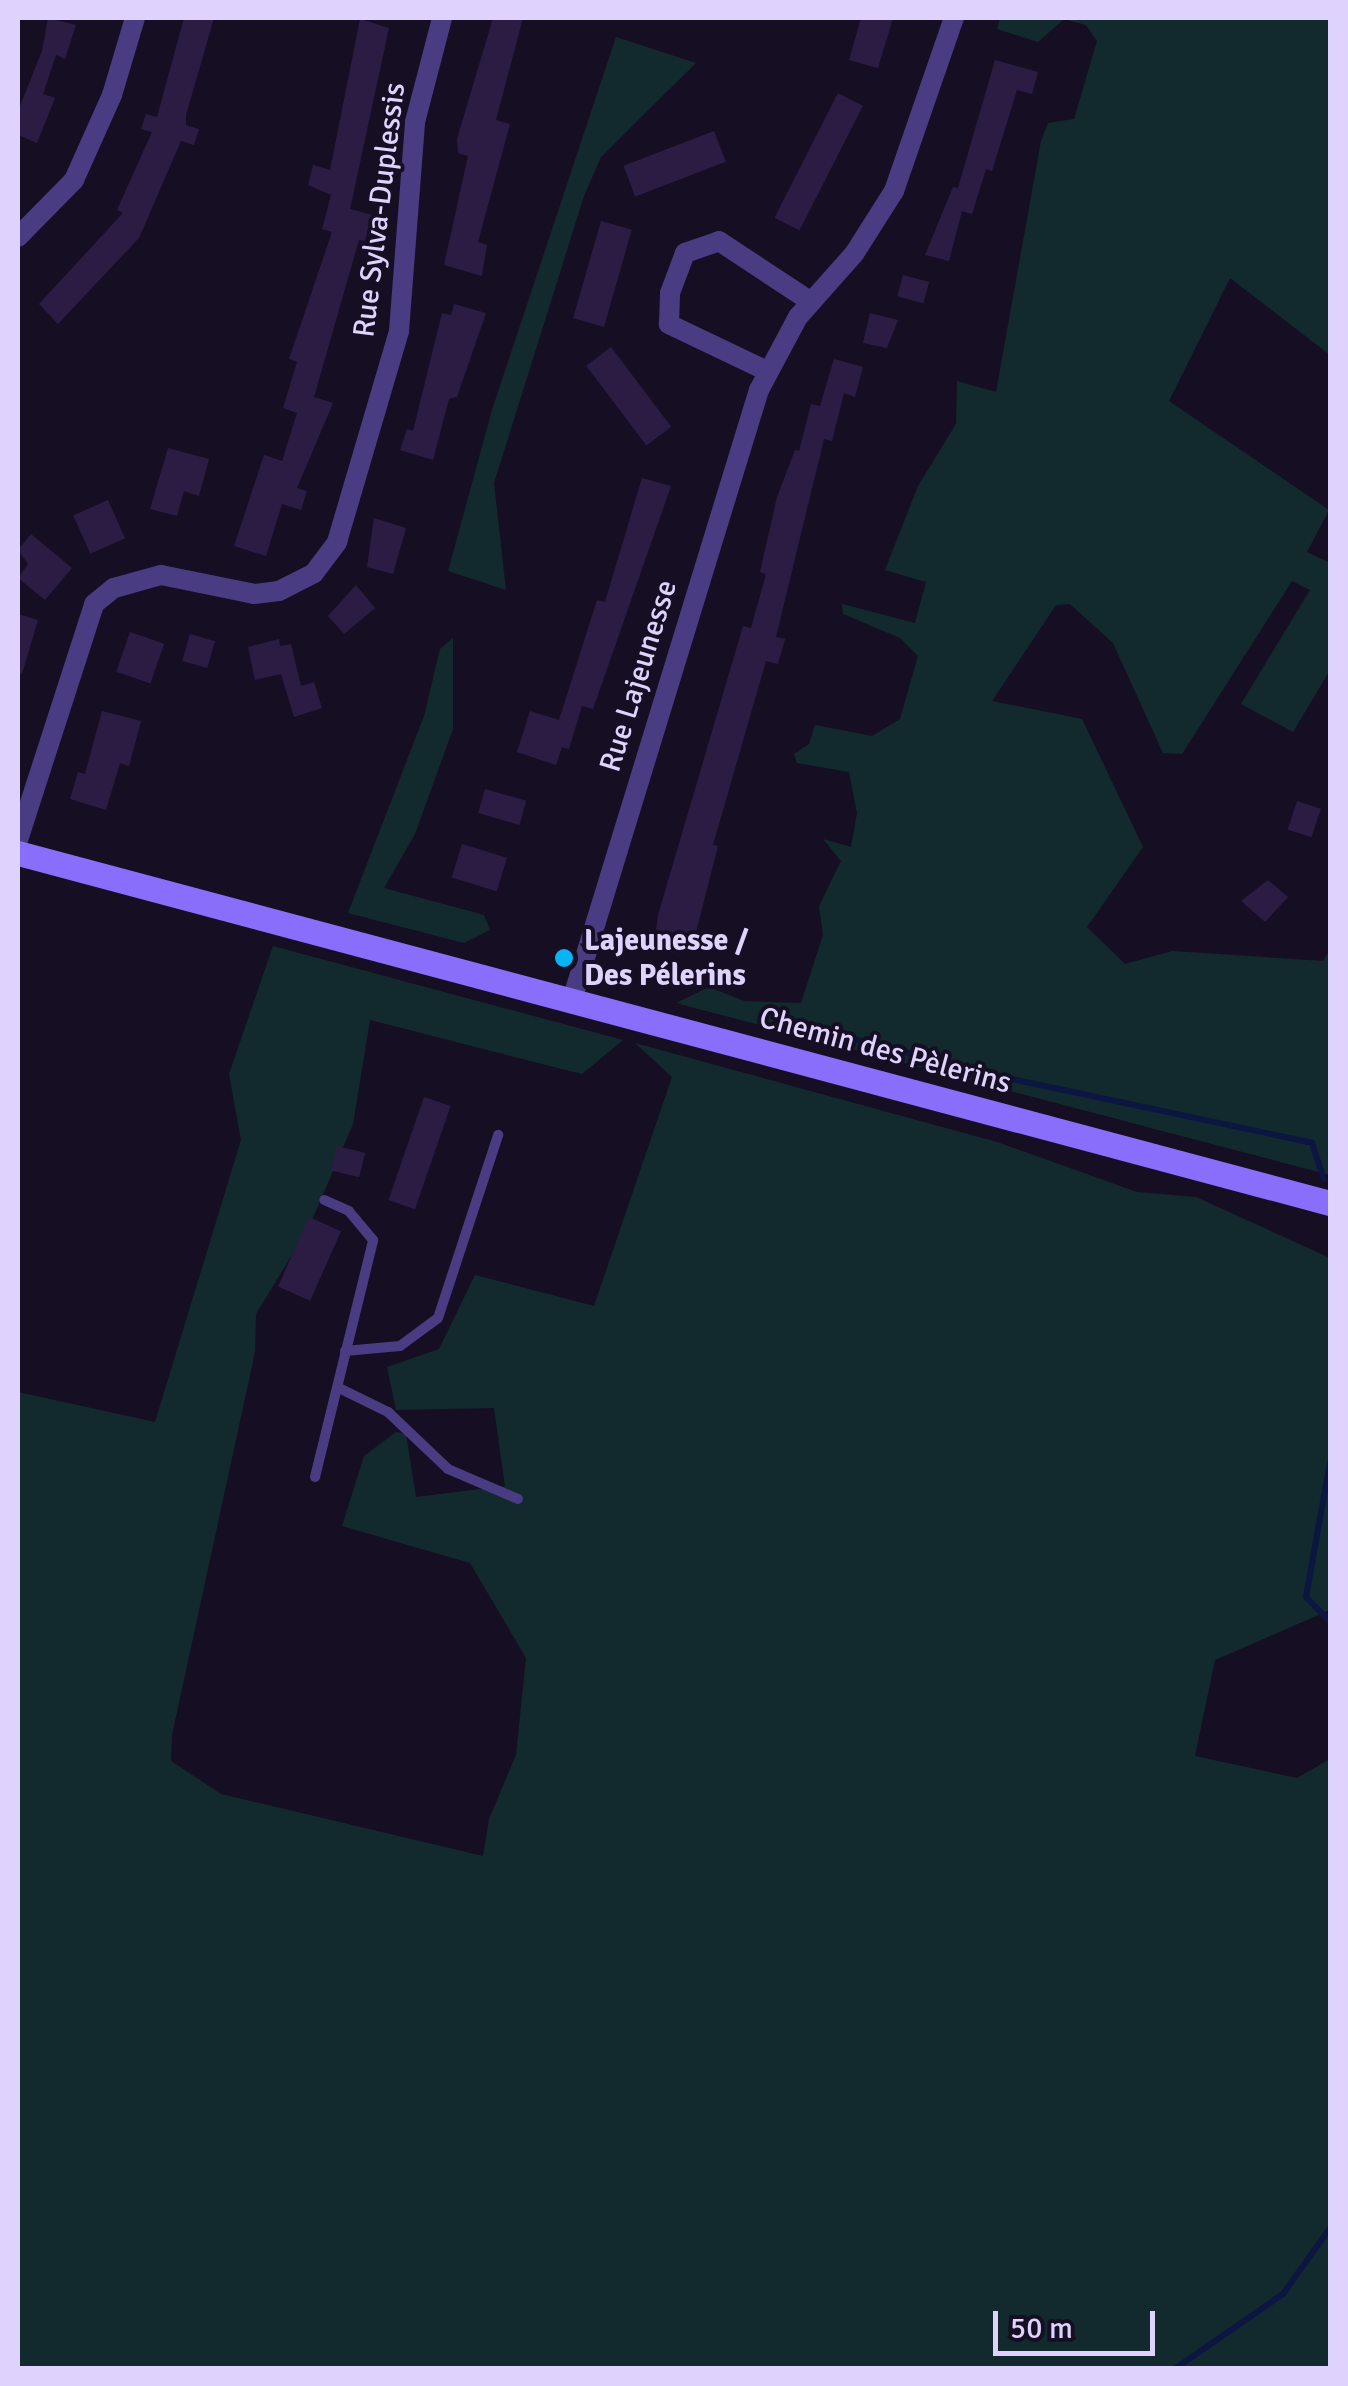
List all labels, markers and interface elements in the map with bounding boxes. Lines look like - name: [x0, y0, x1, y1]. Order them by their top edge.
- street label: Rue Sylva-Duplessis: [347, 81, 413, 339]
- street label: Rue Lajeunesse: [593, 576, 685, 776]
- place label: Lajeunesse / Des Pélerins: [584, 923, 749, 994]
- marker: Lajeunesse / Des Pélerins: [553, 947, 575, 969]
- street label: Chemin des Pèlerins: [755, 1000, 1015, 1102]
- scale bar: [998, 2291, 1160, 2353]
- text: 50 m: [1010, 2310, 1073, 2347]

